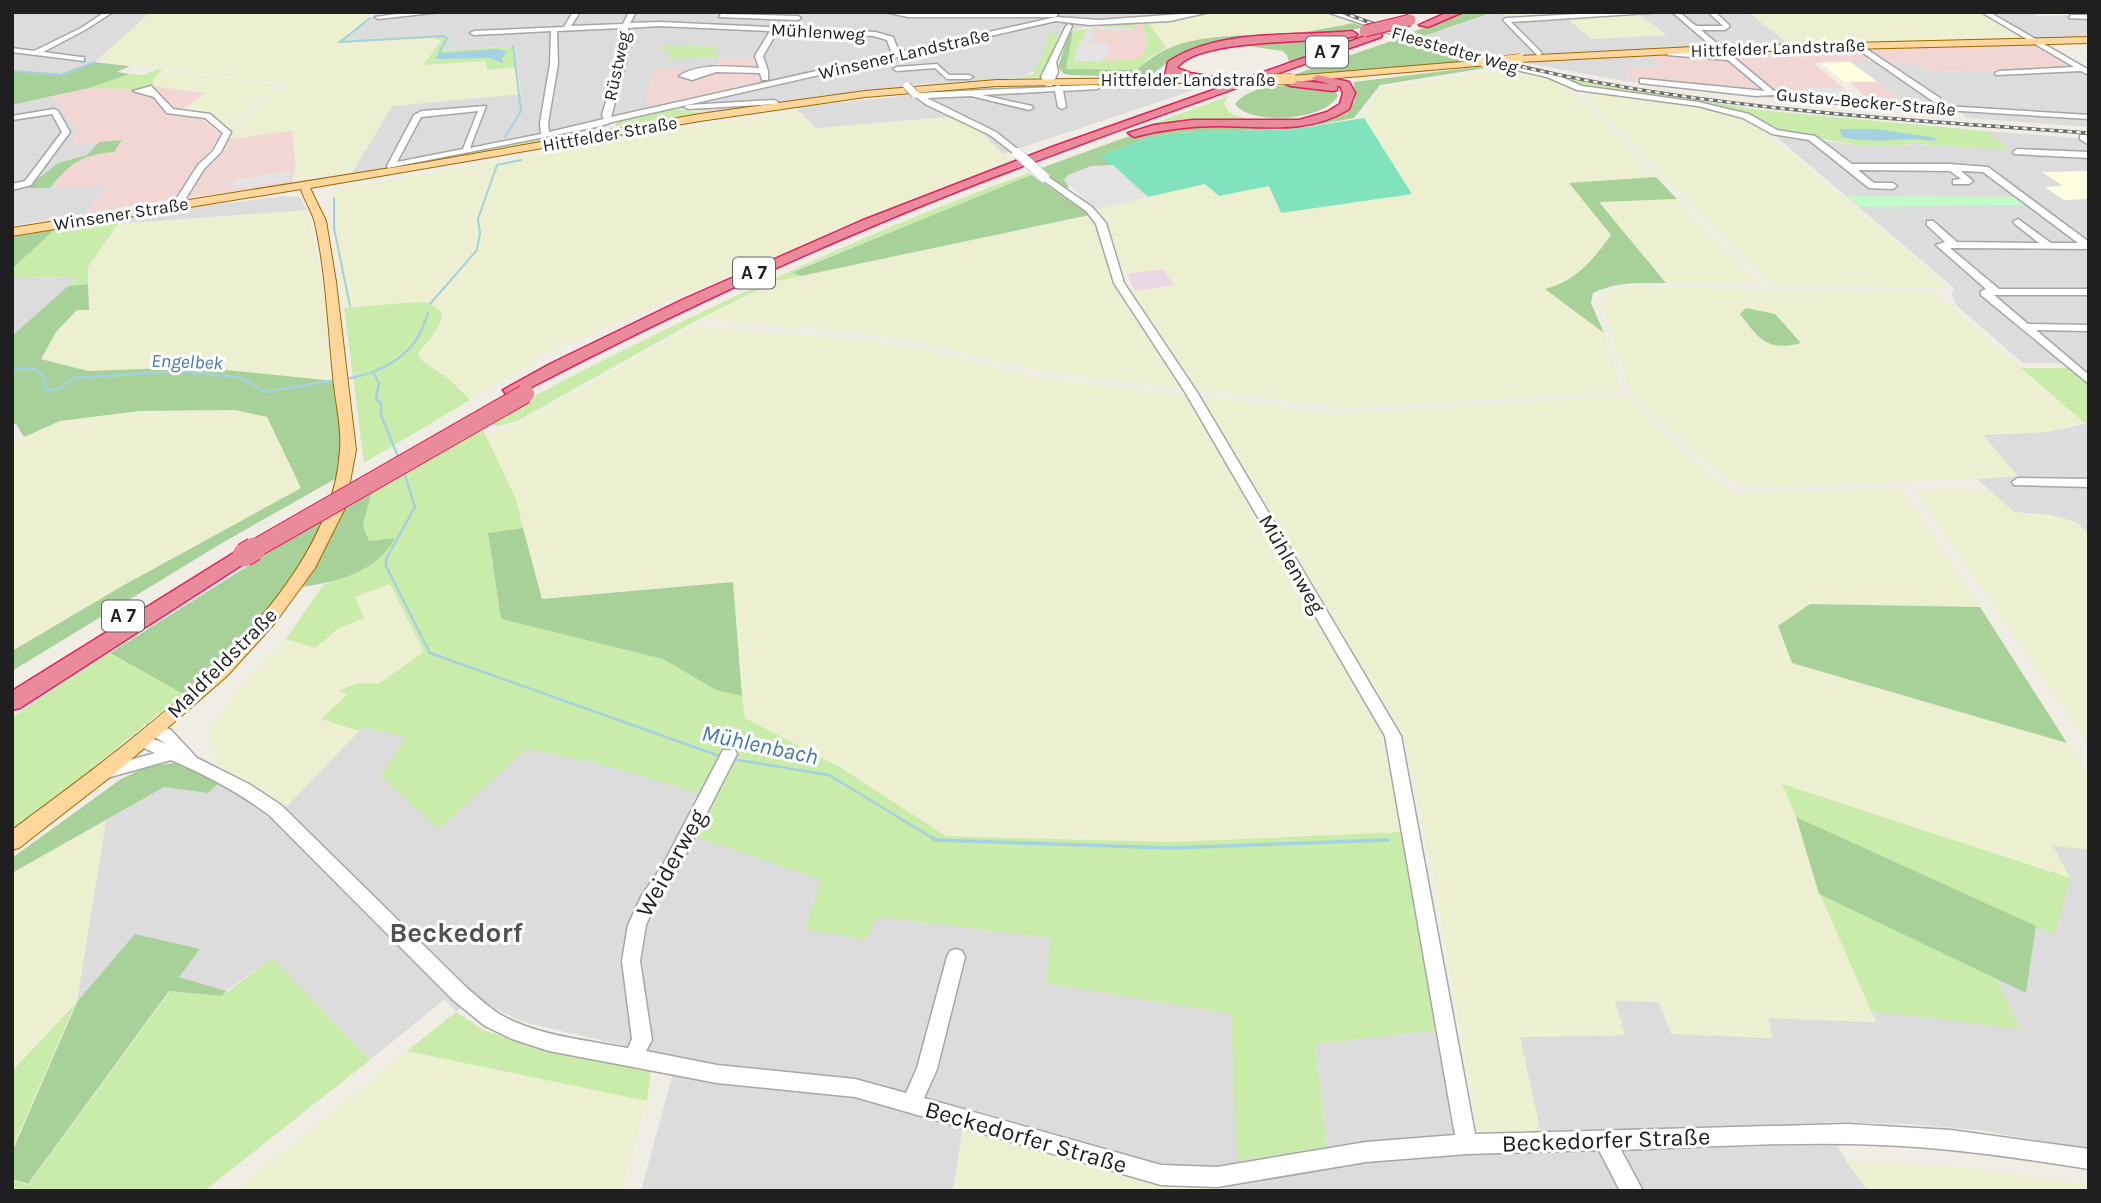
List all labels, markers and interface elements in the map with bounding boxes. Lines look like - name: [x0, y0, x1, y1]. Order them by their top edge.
- street label: Mühlenweg: [770, 19, 866, 45]
- street label: Fleestedter Weg: [1389, 21, 1521, 79]
- street label: Winsener Landstraße: [816, 24, 992, 84]
- street label: Rüstweg: [599, 29, 635, 103]
- street label: Hittfelder Landstraße: [1690, 34, 1866, 62]
- road number: A 7: [1306, 36, 1348, 68]
- street label: Hittfelder Landstraße: [1101, 69, 1275, 91]
- street label: Gustav-Becker-Straße: [1775, 83, 1957, 121]
- street label: Hittfelder Straße: [541, 111, 679, 157]
- street label: Winsener Straße: [52, 192, 190, 236]
- road number: A 7: [733, 258, 775, 288]
- water label: Engelbek: [151, 350, 224, 374]
- street label: Mühlenweg: [1254, 510, 1330, 618]
- road number: A 7: [102, 600, 144, 632]
- street label: Maldfeldstraße: [162, 603, 282, 723]
- water label: Mühlenbach: [699, 719, 821, 771]
- street label: Weiderweg: [630, 804, 712, 922]
- district label: Beckedorf: [389, 916, 523, 949]
- street label: Beckedorfer Straße: [922, 1095, 1130, 1179]
- street label: Beckedorfer Straße: [1501, 1122, 1711, 1158]

